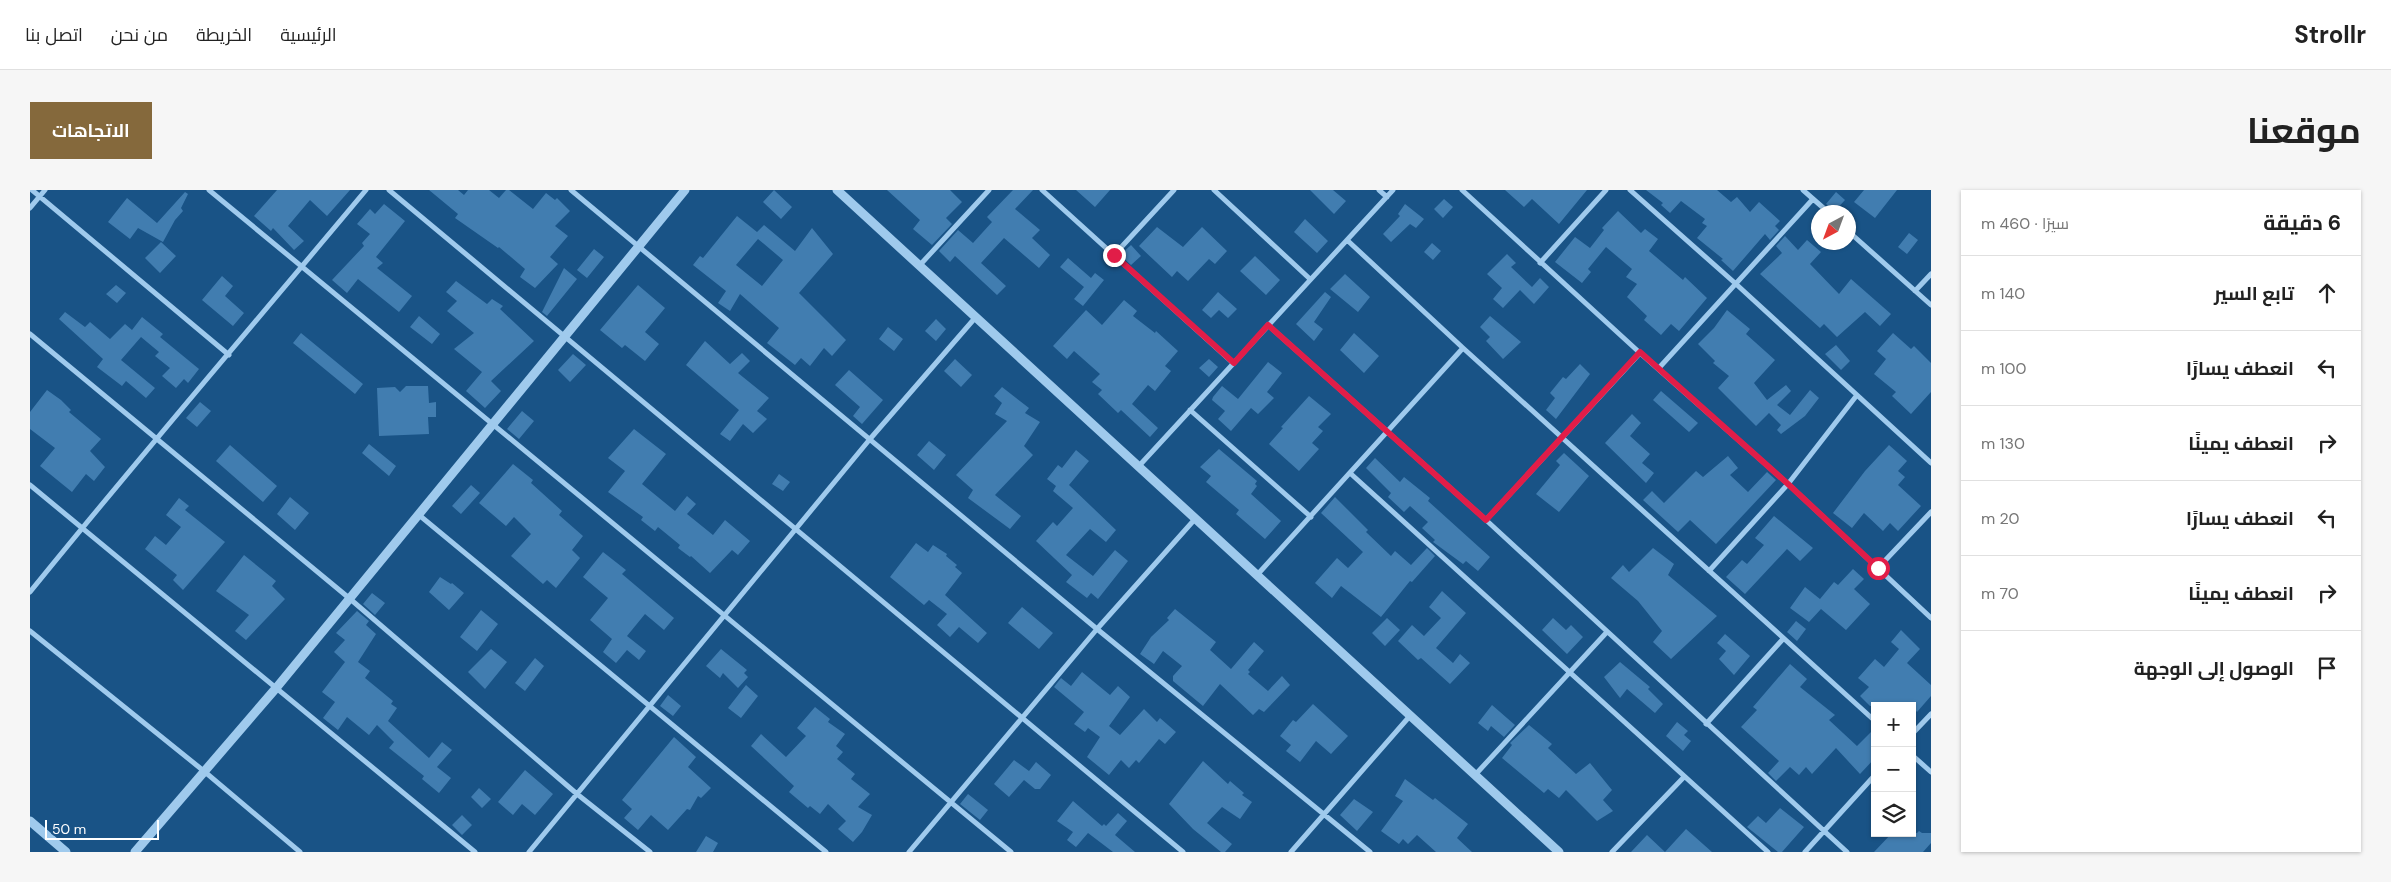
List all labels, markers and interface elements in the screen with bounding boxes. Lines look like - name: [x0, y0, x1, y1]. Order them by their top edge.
- text: Strollr: [2294, 19, 2366, 50]
- text: اتصل بنا: [25, 23, 83, 47]
- text: من نحن: [111, 23, 168, 47]
- text: الخريطة: [196, 23, 252, 47]
- text: الرئيسية: [280, 23, 337, 47]
- button: الاتجاهات: [30, 102, 152, 159]
- text: موقعنا: [2247, 108, 2361, 154]
- north arrow: [1811, 205, 1856, 250]
- text: 6 دقيقة: [2263, 209, 2341, 237]
- text: سيرًا · 460 m: [1981, 213, 2069, 234]
- route end: [1103, 244, 1126, 267]
- icon: ahead: [2313, 279, 2341, 307]
- text: تابع السير: [2214, 281, 2294, 306]
- text: 140 m: [1981, 283, 2025, 304]
- icon: left: [2313, 354, 2341, 382]
- text: انعطف يسارًا: [2186, 356, 2294, 381]
- text: 100 m: [1981, 358, 2026, 379]
- icon: right: [2313, 429, 2341, 457]
- text: انعطف يمينًا: [2188, 431, 2294, 456]
- text: 130 m: [1981, 433, 2025, 454]
- icon: left: [2313, 504, 2341, 532]
- text: انعطف يسارًا: [2186, 506, 2294, 531]
- text: 20 m: [1981, 508, 2020, 529]
- route start: [1867, 557, 1890, 580]
- icon: right: [2313, 579, 2341, 607]
- text: انعطف يمينًا: [2188, 581, 2294, 606]
- text: 70 m: [1981, 583, 2019, 604]
- icon: arrive: [2313, 654, 2341, 682]
- text: الوصول إلى الوجهة: [2134, 656, 2294, 681]
- map controls: [1871, 702, 1916, 837]
- button: +: [1871, 702, 1916, 747]
- button: −: [1871, 747, 1916, 792]
- button: layers: [1871, 792, 1916, 837]
- scale bar: [45, 817, 159, 840]
- text: 50 m: [52, 820, 86, 838]

